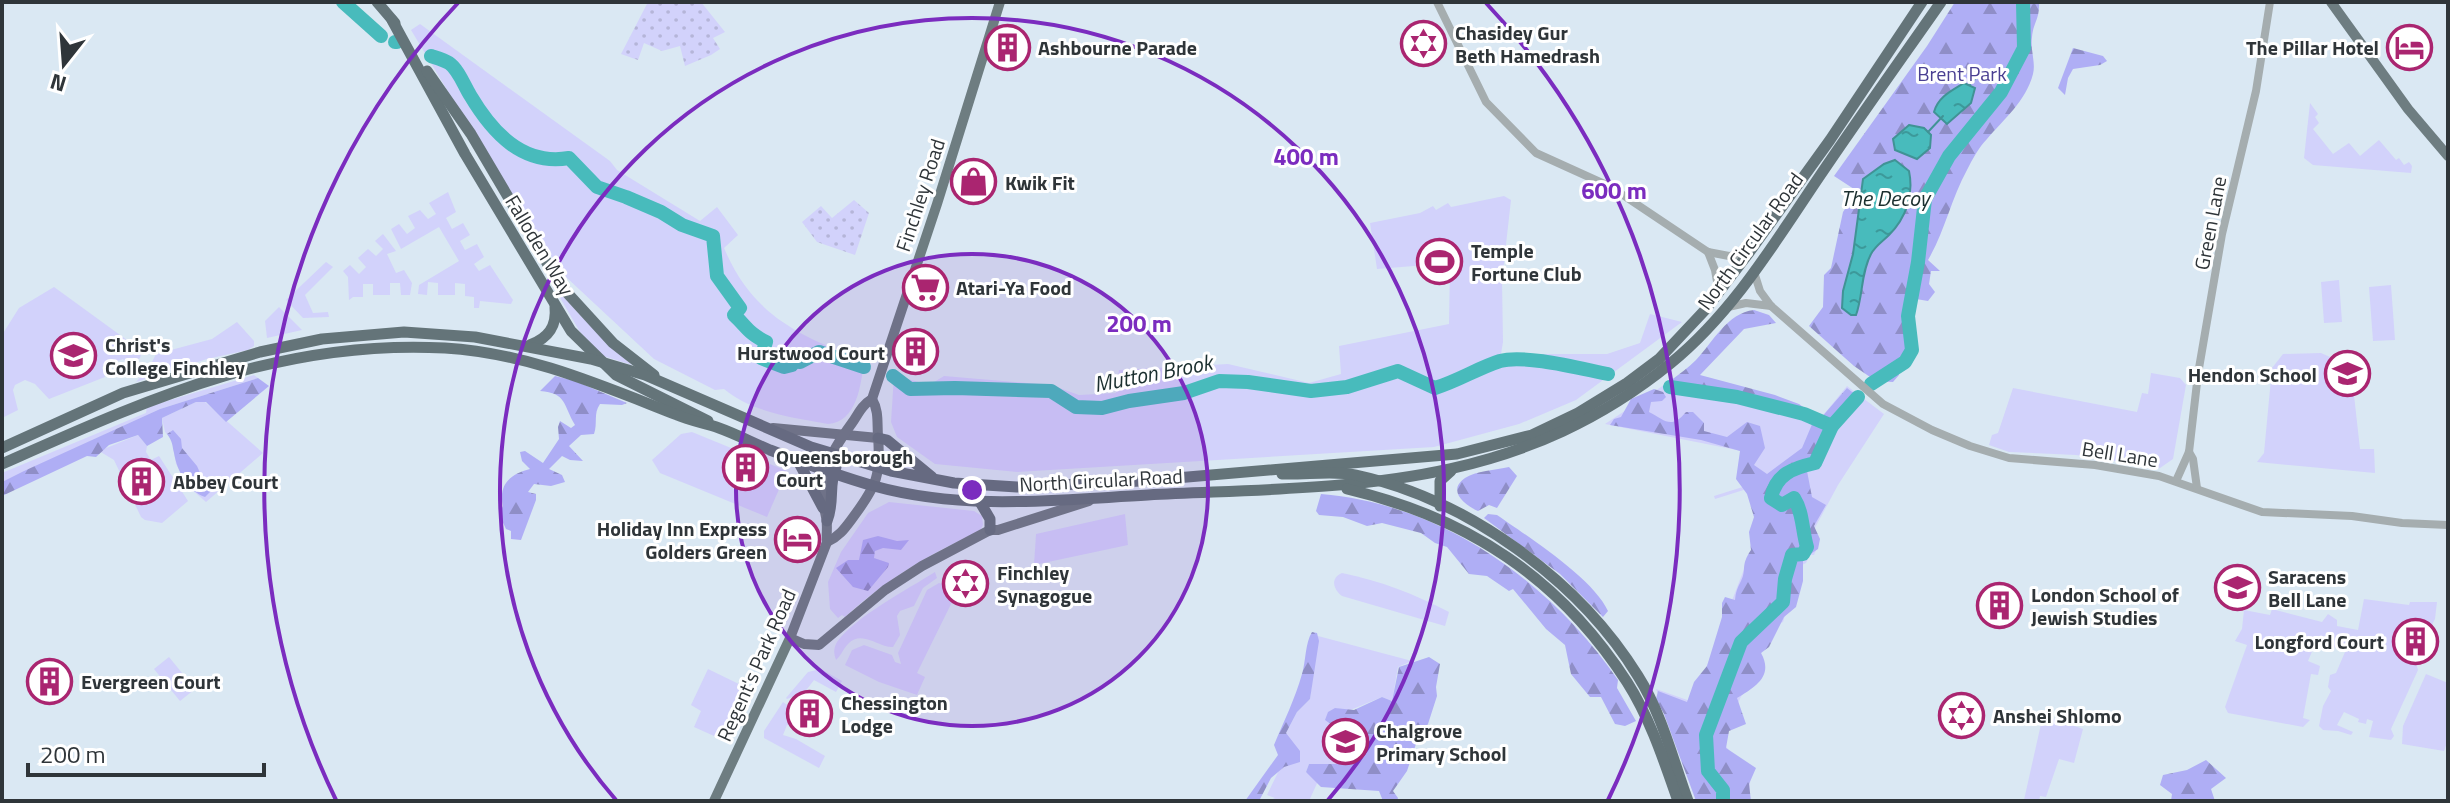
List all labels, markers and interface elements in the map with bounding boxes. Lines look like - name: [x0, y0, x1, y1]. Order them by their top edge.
- place label: Chasidey Gur Beth Hamedrash: [1455, 17, 1600, 71]
- synagogue icon: Chasidey Gur Beth Hamedrash: [1400, 20, 1448, 68]
- building icon: Ashbourne Parade: [983, 23, 1031, 71]
- hotel icon: The Pillar Hotel: [2386, 23, 2434, 71]
- north arrow: [24, 24, 104, 104]
- place label: Ashbourne Parade: [1038, 32, 1197, 63]
- place label: The Pillar Hotel: [2246, 32, 2379, 63]
- park label: Brent Park: [1917, 58, 2007, 89]
- text: N: [46, 65, 70, 102]
- street label: Finchley Road: [887, 135, 953, 255]
- text: 400 m: [1273, 138, 1339, 174]
- shop icon: Kwik Fit: [950, 158, 998, 206]
- street label: North Circular Road: [1689, 166, 1811, 316]
- place label: Kwik Fit: [1005, 167, 1075, 198]
- text: 600 m: [1581, 172, 1647, 208]
- street label: Green Lane: [2186, 173, 2234, 273]
- water label: The Decoy: [1840, 181, 1933, 215]
- street label: Falloden Way: [498, 189, 582, 301]
- place label: Temple Fortune Club: [1471, 235, 1582, 289]
- sports icon: Temple Fortune Club: [1416, 237, 1464, 285]
- supermarket icon: Atari-Ya Food: [901, 263, 949, 311]
- place label: Atari-Ya Food: [956, 272, 1072, 303]
- text: 200 m: [1106, 305, 1172, 341]
- building icon: Hurstwood Court: [892, 328, 940, 376]
- place label: Christ's College Finchley: [105, 329, 245, 383]
- school or university icon: Christ's College Finchley: [50, 331, 98, 379]
- place label: Hurstwood Court: [737, 337, 885, 368]
- water label: Mutton Brook: [1091, 344, 1217, 401]
- school or university icon: Hendon School: [2324, 350, 2372, 398]
- place label: Hendon School: [2188, 359, 2317, 390]
- street label: Bell Lane: [2080, 433, 2160, 475]
- place label: Queensborough Court: [776, 441, 913, 495]
- building icon: Queensborough Court: [721, 443, 769, 491]
- building icon: Abbey Court: [118, 457, 166, 505]
- street label: North Circular Road: [1018, 460, 1184, 500]
- place label: Abbey Court: [173, 466, 278, 497]
- centre of rings: [958, 476, 986, 504]
- place label: Holiday Inn Express Golders Green: [597, 513, 767, 567]
- hotel icon: Holiday Inn Express Golders Green: [774, 515, 822, 563]
- place label: Finchley Synagogue: [997, 557, 1092, 611]
- synagogue icon: Finchley Synagogue: [942, 560, 990, 608]
- place label: Saracens Bell Lane: [2268, 561, 2347, 615]
- school or university icon: Saracens Bell Lane: [2213, 564, 2261, 612]
- place label: London School of Jewish Studies: [2031, 579, 2179, 633]
- building icon: London School of Jewish Studies: [1976, 582, 2024, 630]
- street label: Regent's Park Road: [708, 584, 804, 746]
- building icon: Longford Court: [2391, 617, 2439, 665]
- place label: Longford Court: [2255, 626, 2384, 657]
- building icon: Evergreen Court: [26, 657, 74, 705]
- place label: Evergreen Court: [81, 666, 221, 697]
- place label: Chessington Lodge: [841, 687, 948, 741]
- building icon: Chessington Lodge: [786, 689, 834, 737]
- synagogue icon: Anshei Shlomo: [1938, 691, 1986, 739]
- place label: Anshei Shlomo: [1993, 700, 2122, 731]
- place label: Chalgrove Primary School: [1376, 715, 1507, 769]
- school or university icon: Chalgrove Primary School: [1321, 718, 1369, 766]
- scale bar: [28, 727, 264, 777]
- text: 200 m: [40, 736, 106, 772]

